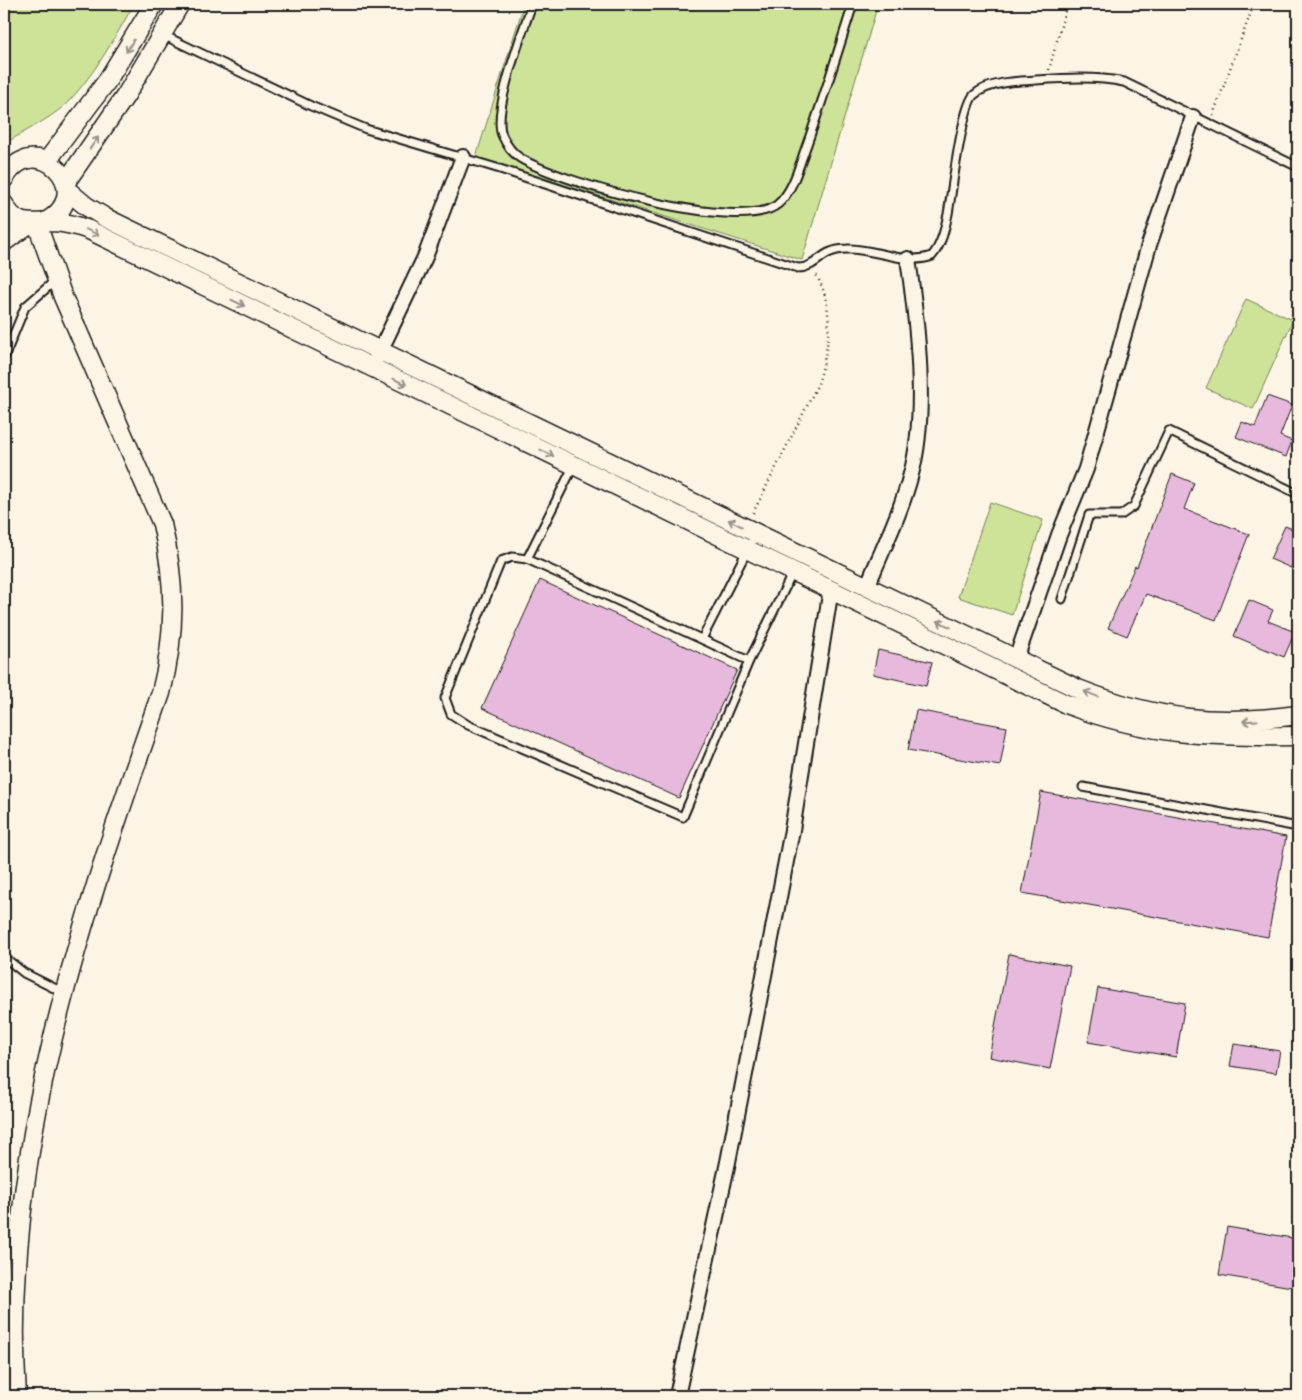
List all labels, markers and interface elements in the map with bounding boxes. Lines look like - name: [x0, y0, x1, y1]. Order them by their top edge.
- one-way arrow: [124, 38, 134, 52]
- one-way arrow: [89, 136, 99, 150]
- one-way arrow: [84, 228, 99, 237]
- one-way arrow: [230, 299, 245, 308]
- one-way arrow: [393, 377, 408, 387]
- one-way arrow: [539, 448, 554, 458]
- one-way arrow: [728, 518, 743, 527]
- one-way arrow: [937, 619, 952, 629]
- one-way arrow: [1084, 689, 1099, 698]
- one-way arrow: [1242, 716, 1258, 725]

